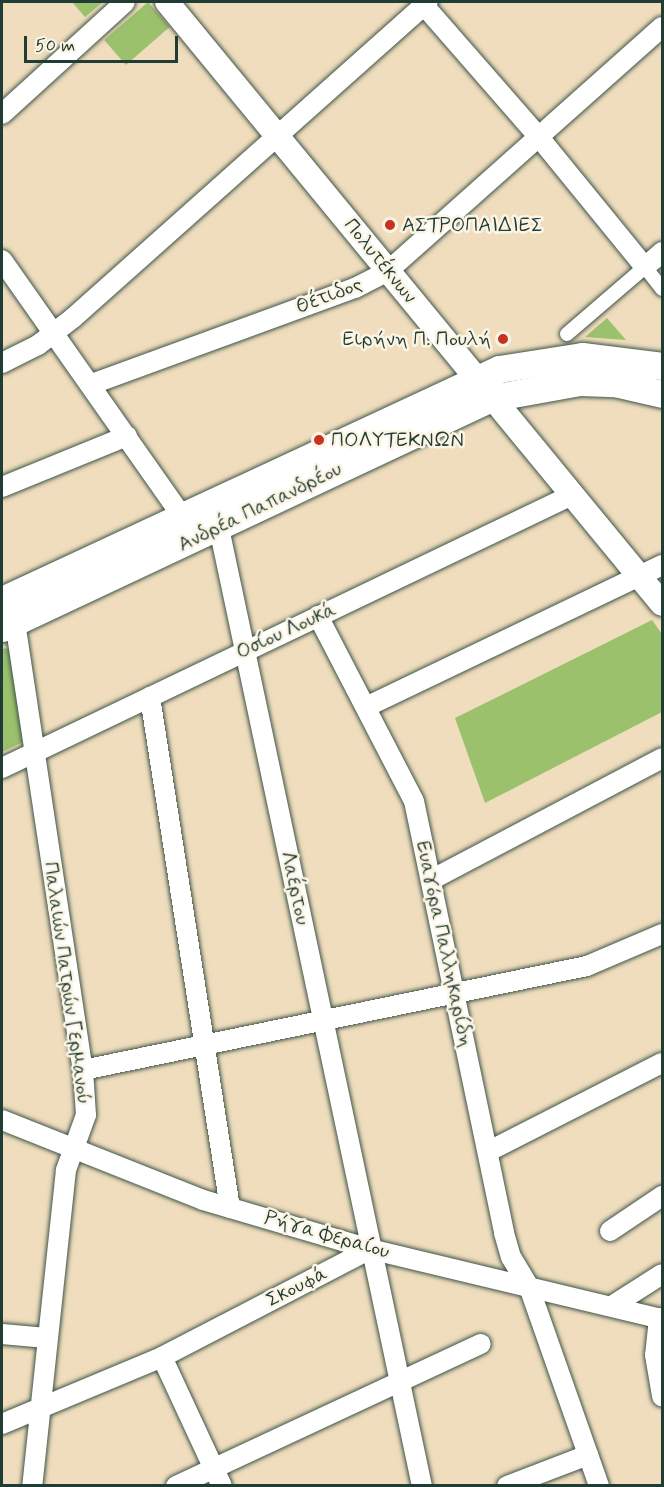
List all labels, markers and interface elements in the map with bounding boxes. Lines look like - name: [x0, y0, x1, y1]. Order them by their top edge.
- scale bar: [27, 24, 182, 62]
- text: 50 m: [35, 34, 75, 58]
- place label: ΑΣΤΡΟΠΑΙΔΙΕΣ: [402, 213, 543, 237]
- street label: Πολυτέκνων: [338, 214, 422, 308]
- marker: ΑΣΤΡΟΠΑΙΔΙΕΣ: [383, 218, 397, 232]
- street label: Θέτιδος: [293, 272, 365, 320]
- place label: Ειρήνη Π. Πουλή: [343, 327, 491, 351]
- marker: Ειρήνη Π. Πουλή: [496, 332, 510, 346]
- place label: ΠΟΛΥΤΕΚΝΩΝ: [331, 428, 464, 452]
- marker: ΠΟΛΥΤΕΚΝΩΝ: [312, 433, 326, 447]
- street label: Ανδρέα Παπανδρέου: [174, 457, 346, 557]
- street label: Οσίου Λουκά: [232, 597, 340, 665]
- street label: Ευαγόρα Παλληκαρίδη: [410, 839, 478, 1049]
- street label: Λαέρτου: [275, 849, 315, 927]
- street label: Παλαιών Πατρών Γερμανού: [38, 860, 96, 1106]
- street label: Ρήγα Φεραίου: [262, 1206, 392, 1264]
- street label: Σκουφά: [263, 1262, 331, 1312]

